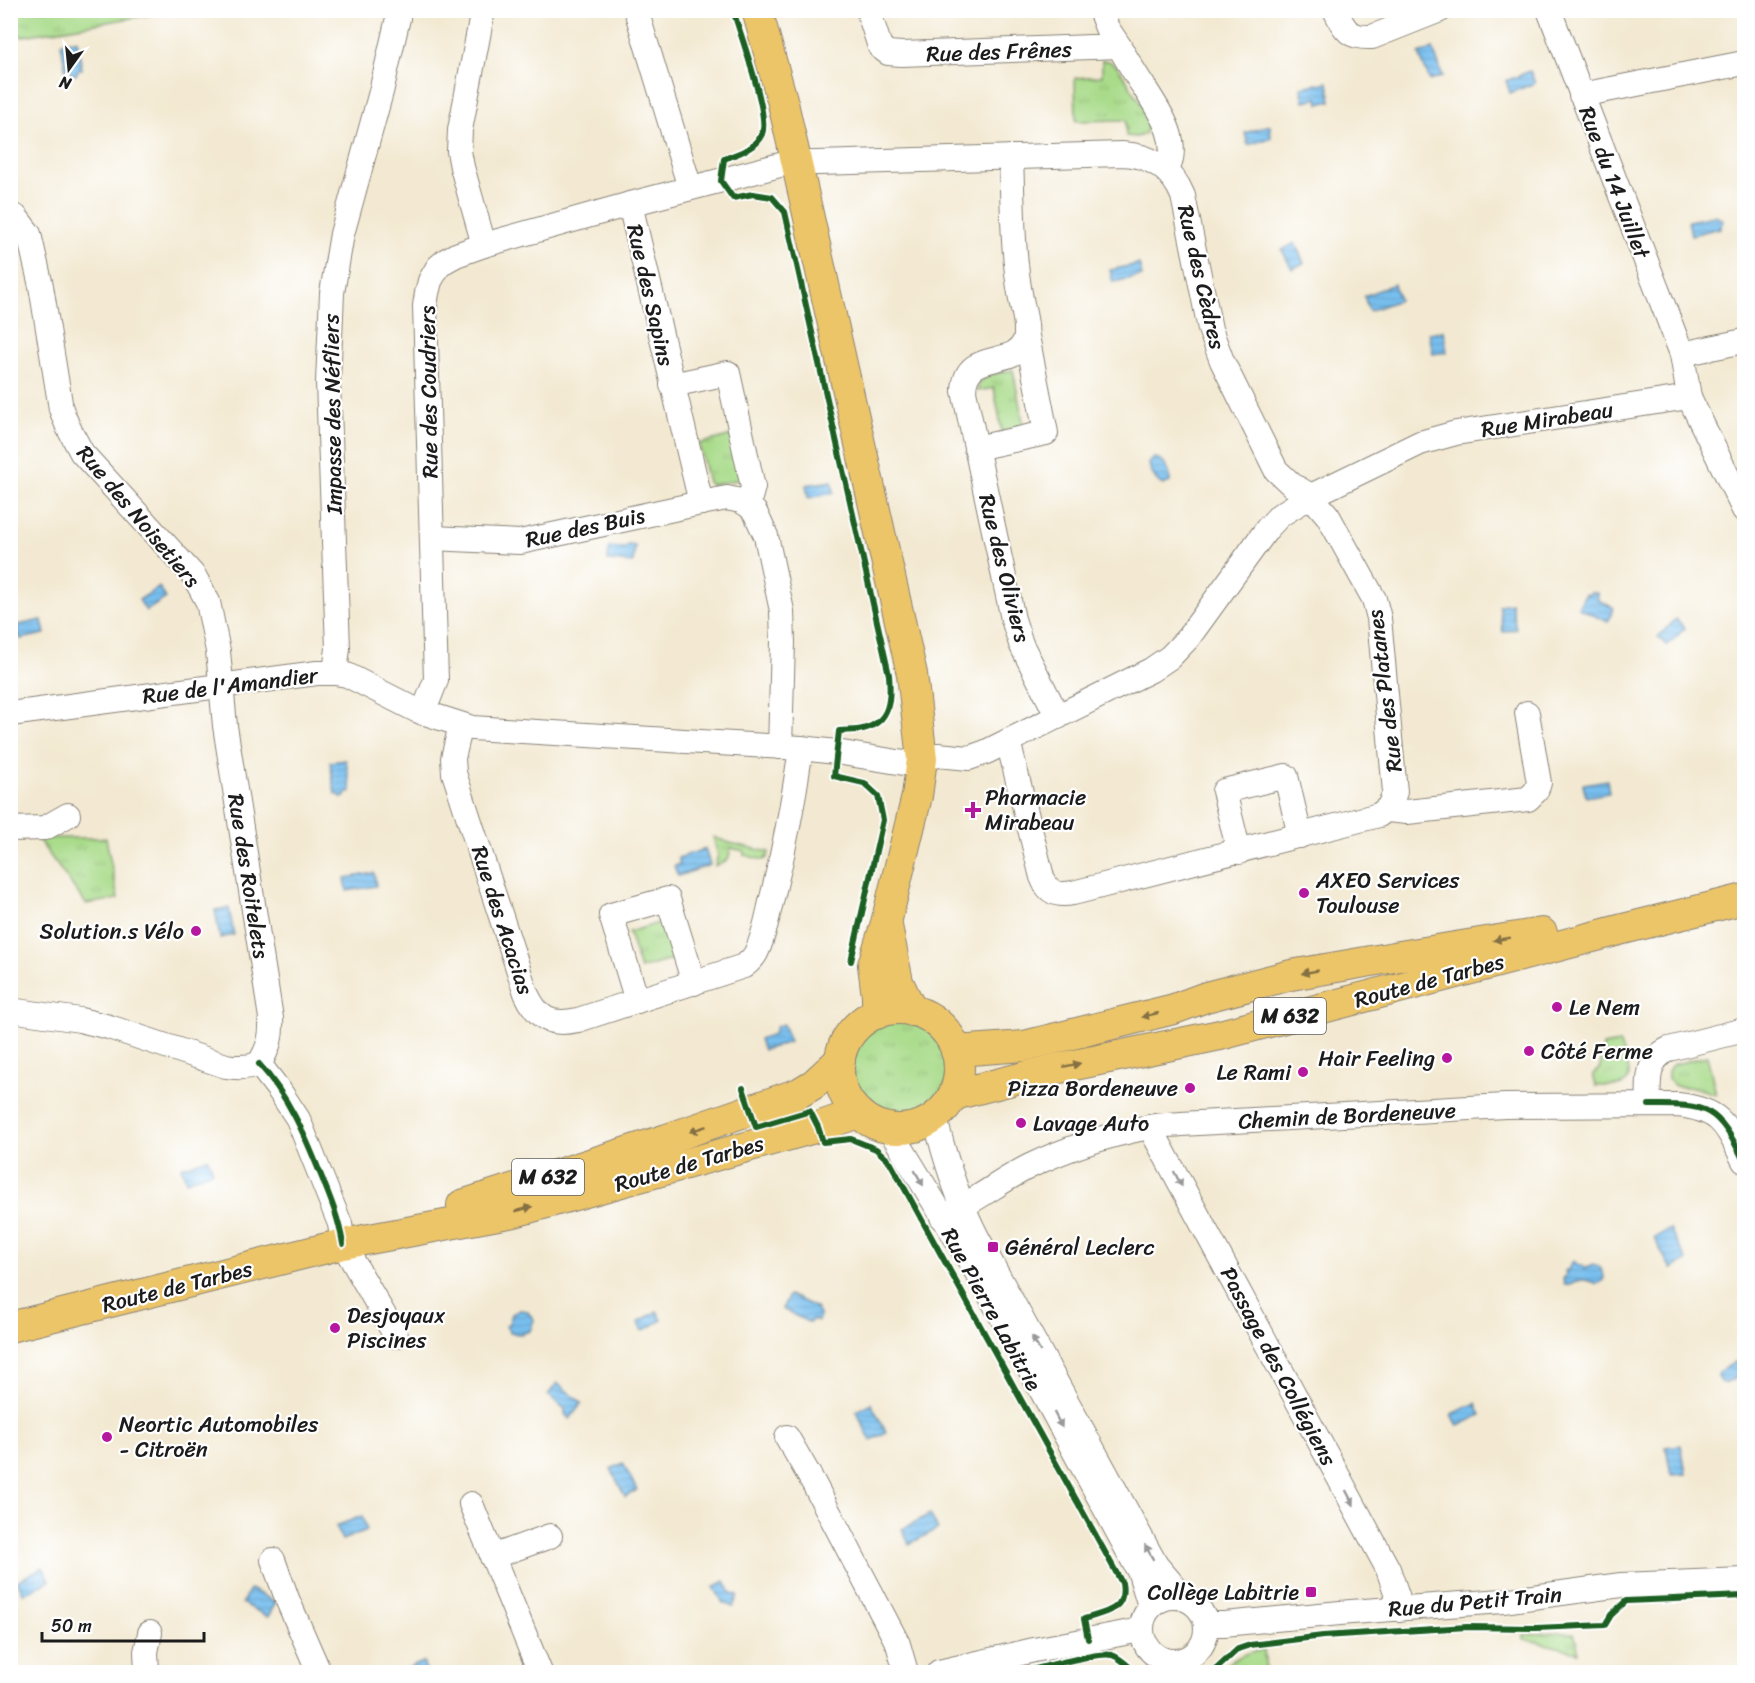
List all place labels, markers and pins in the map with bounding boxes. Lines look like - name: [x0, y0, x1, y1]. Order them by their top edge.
- place label: Pharmacie Mirabeau: [985, 778, 1086, 842]
- marker: Pharmacie Mirabeau: [966, 803, 980, 817]
- place label: AXEO Services Toulouse: [1315, 861, 1460, 925]
- marker: AXEO Services Toulouse: [1297, 886, 1311, 900]
- place label: Solution.s Vélo: [40, 912, 184, 951]
- marker: Solution.s Vélo: [189, 924, 203, 938]
- place label: Le Nem: [1569, 988, 1640, 1027]
- marker: Le Nem: [1550, 1000, 1564, 1014]
- place label: Côté Ferme: [1541, 1032, 1653, 1071]
- place label: Hair Feeling: [1318, 1039, 1435, 1078]
- marker: Côté Ferme: [1522, 1044, 1536, 1058]
- marker: Hair Feeling: [1440, 1051, 1454, 1065]
- place label: Le Rami: [1216, 1053, 1292, 1092]
- marker: Le Rami: [1296, 1065, 1310, 1079]
- place label: Pizza Bordeneuve: [1007, 1069, 1178, 1108]
- marker: Pizza Bordeneuve: [1183, 1081, 1197, 1095]
- place label: Lavage Auto: [1033, 1104, 1149, 1143]
- marker: Lavage Auto: [1014, 1116, 1028, 1130]
- place label: Général Leclerc: [1005, 1228, 1155, 1267]
- marker: Général Leclerc: [986, 1240, 1000, 1254]
- place label: Desjoyaux Piscines: [347, 1296, 446, 1360]
- marker: Desjoyaux Piscines: [328, 1321, 342, 1335]
- place label: Neortic Automobiles - Citroën: [119, 1405, 319, 1469]
- marker: Neortic Automobiles - Citroën: [100, 1430, 114, 1444]
- place label: Collège Labitrie: [1147, 1573, 1299, 1612]
- marker: Collège Labitrie: [1304, 1585, 1318, 1599]

